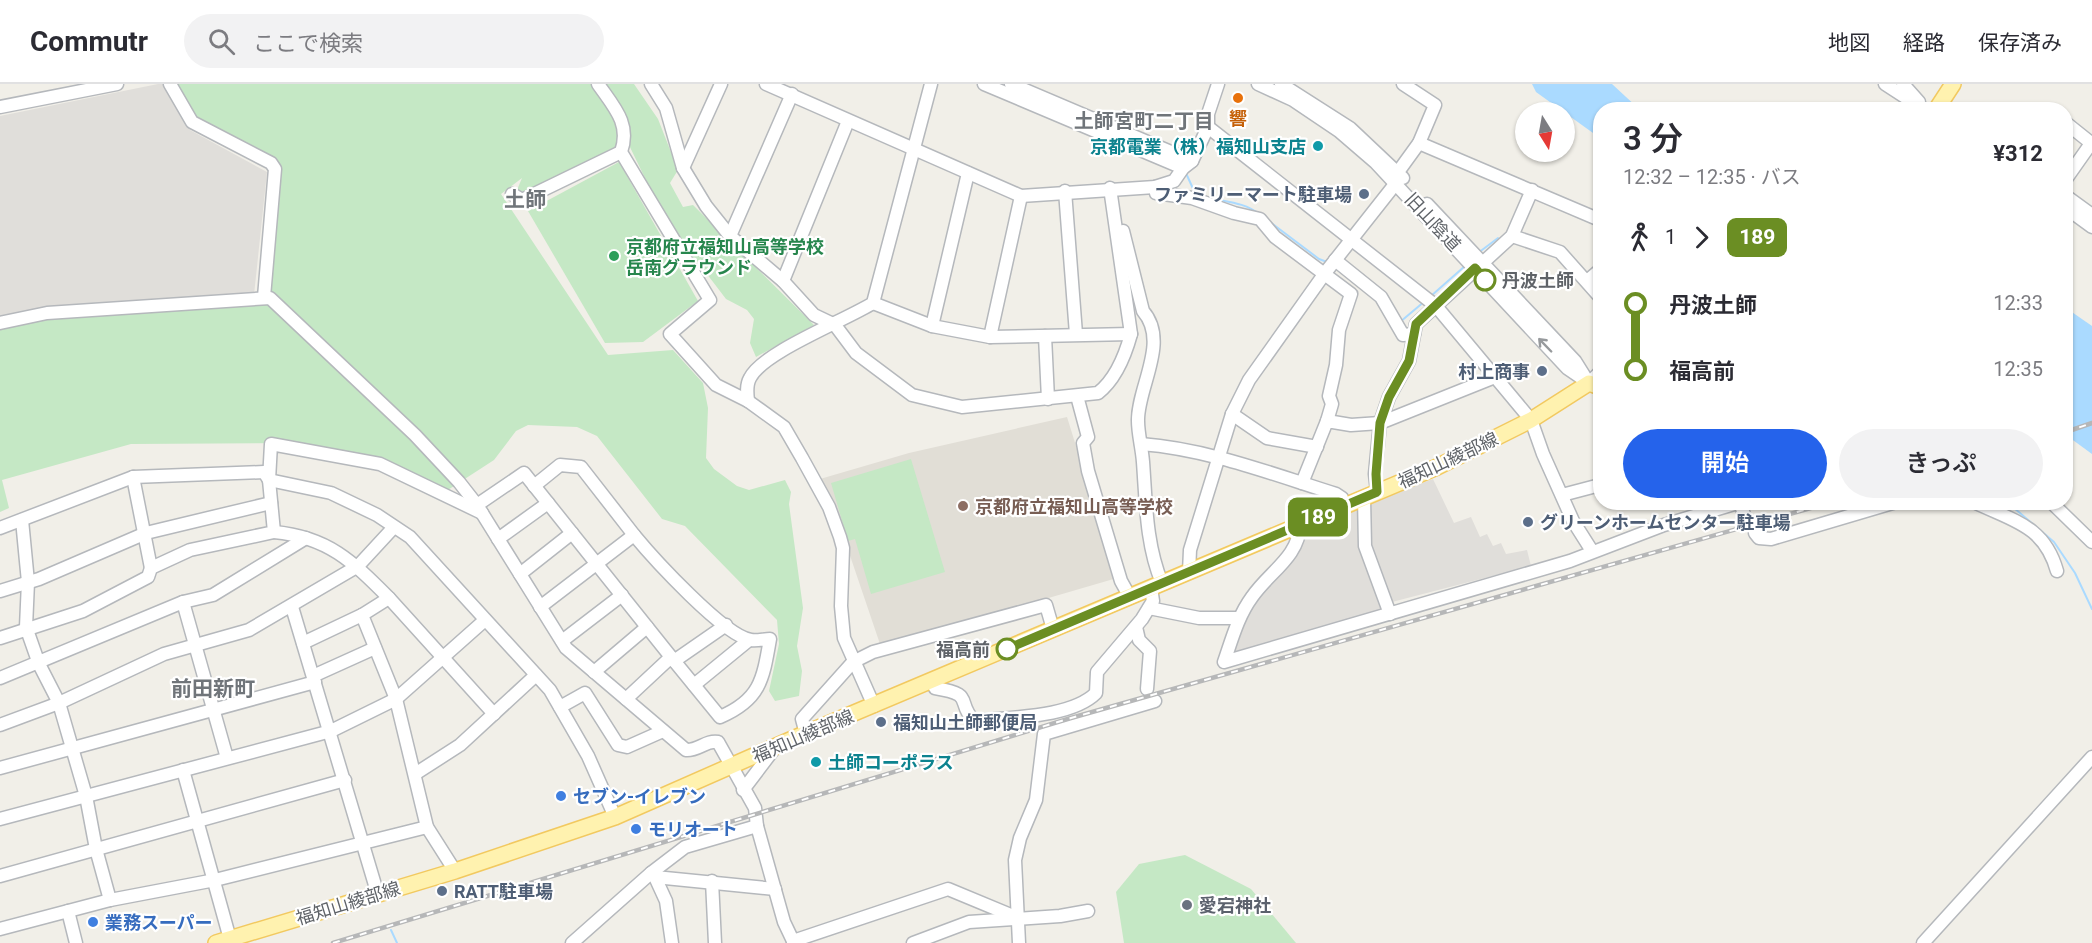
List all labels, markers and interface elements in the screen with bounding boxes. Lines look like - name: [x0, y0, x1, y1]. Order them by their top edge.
- search box: [184, 14, 604, 68]
- text: Commutr: [30, 25, 148, 58]
- icon: search: [205, 25, 238, 58]
- text: ここで検索: [253, 31, 363, 56]
- text: 地図: [1828, 31, 1870, 55]
- text: 経路: [1903, 31, 1945, 55]
- text: 保存済み: [1978, 31, 2062, 55]
- marker: 響: [1231, 91, 1245, 105]
- north arrow: [1515, 102, 1575, 162]
- map controls: [1515, 102, 1575, 162]
- place label: 響: [1229, 108, 1247, 129]
- district label: 土師宮町二丁目: [1074, 109, 1214, 133]
- text: 3 分: [1623, 119, 1683, 158]
- place label: 京都電業（株）福知山支店: [1090, 136, 1306, 157]
- marker: 京都電業（株）福知山支店: [1311, 139, 1325, 153]
- text: ¥312: [1993, 141, 2043, 166]
- text: 12:32 – 12:35 · バス: [1623, 165, 1801, 189]
- place label: ファミリーマート駐車場: [1154, 184, 1352, 205]
- marker: ファミリーマート駐車場: [1357, 187, 1371, 201]
- district label: 土師: [504, 188, 546, 212]
- street label: 旧山陰道: [1401, 189, 1465, 255]
- icon: walk: [1623, 221, 1656, 254]
- icon: forward: [1685, 221, 1718, 254]
- text: 1: [1665, 225, 1676, 249]
- text: 189: [1739, 225, 1775, 249]
- place label: 京都府立福知山高等学校 岳南グラウンド: [626, 236, 824, 278]
- marker: 京都府立福知山高等学校 岳南グラウンド: [607, 249, 621, 263]
- marker: 丹波土師: [1474, 269, 1496, 291]
- place label: 丹波土師: [1502, 270, 1574, 291]
- text: 12:33: [1993, 291, 2043, 315]
- text: 丹波土師: [1669, 293, 1757, 318]
- one-way arrow: [1538, 338, 1552, 353]
- text: 12:35: [1993, 357, 2043, 381]
- text: 福高前: [1669, 359, 1735, 384]
- place label: 村上商事: [1458, 361, 1530, 382]
- marker: 村上商事: [1535, 364, 1549, 378]
- street label: 福知山綾部線: [1395, 428, 1501, 492]
- button: 開始: [1623, 429, 1827, 498]
- button: きっぷ: [1839, 429, 2043, 498]
- place label: 京都府立福知山高等学校: [975, 496, 1173, 517]
- line badge: 189: [1284, 498, 1352, 536]
- marker: 京都府立福知山高等学校: [956, 499, 970, 513]
- text: 189: [1300, 505, 1336, 529]
- place label: グリーンホームセンター駐車場: [1540, 512, 1791, 533]
- marker: グリーンホームセンター駐車場: [1521, 515, 1535, 529]
- marker: 福高前: [996, 638, 1018, 660]
- place label: 福高前: [936, 639, 990, 660]
- district label: 前田新町: [171, 677, 255, 701]
- street label: 福知山綾部線: [749, 705, 857, 767]
- place label: 福知山土師郵便局: [893, 712, 1037, 733]
- marker: 福知山土師郵便局: [874, 715, 888, 729]
- place label: 土師コーポラス: [828, 752, 954, 773]
- marker: 土師コーポラス: [809, 755, 823, 769]
- place label: セブン-イレブン: [573, 786, 706, 807]
- marker: セブン-イレブン: [554, 789, 568, 803]
- place label: モリオート: [648, 819, 738, 840]
- marker: モリオート: [629, 822, 643, 836]
- street label: 福知山綾部線: [293, 877, 403, 929]
- place label: RATT駐車場: [454, 881, 553, 902]
- marker: RATT駐車場: [435, 884, 449, 898]
- place label: 愛宕神社: [1199, 895, 1271, 916]
- marker: 愛宕神社: [1180, 898, 1194, 912]
- place label: 業務スーパー: [105, 912, 213, 933]
- marker: 業務スーパー: [86, 915, 100, 929]

